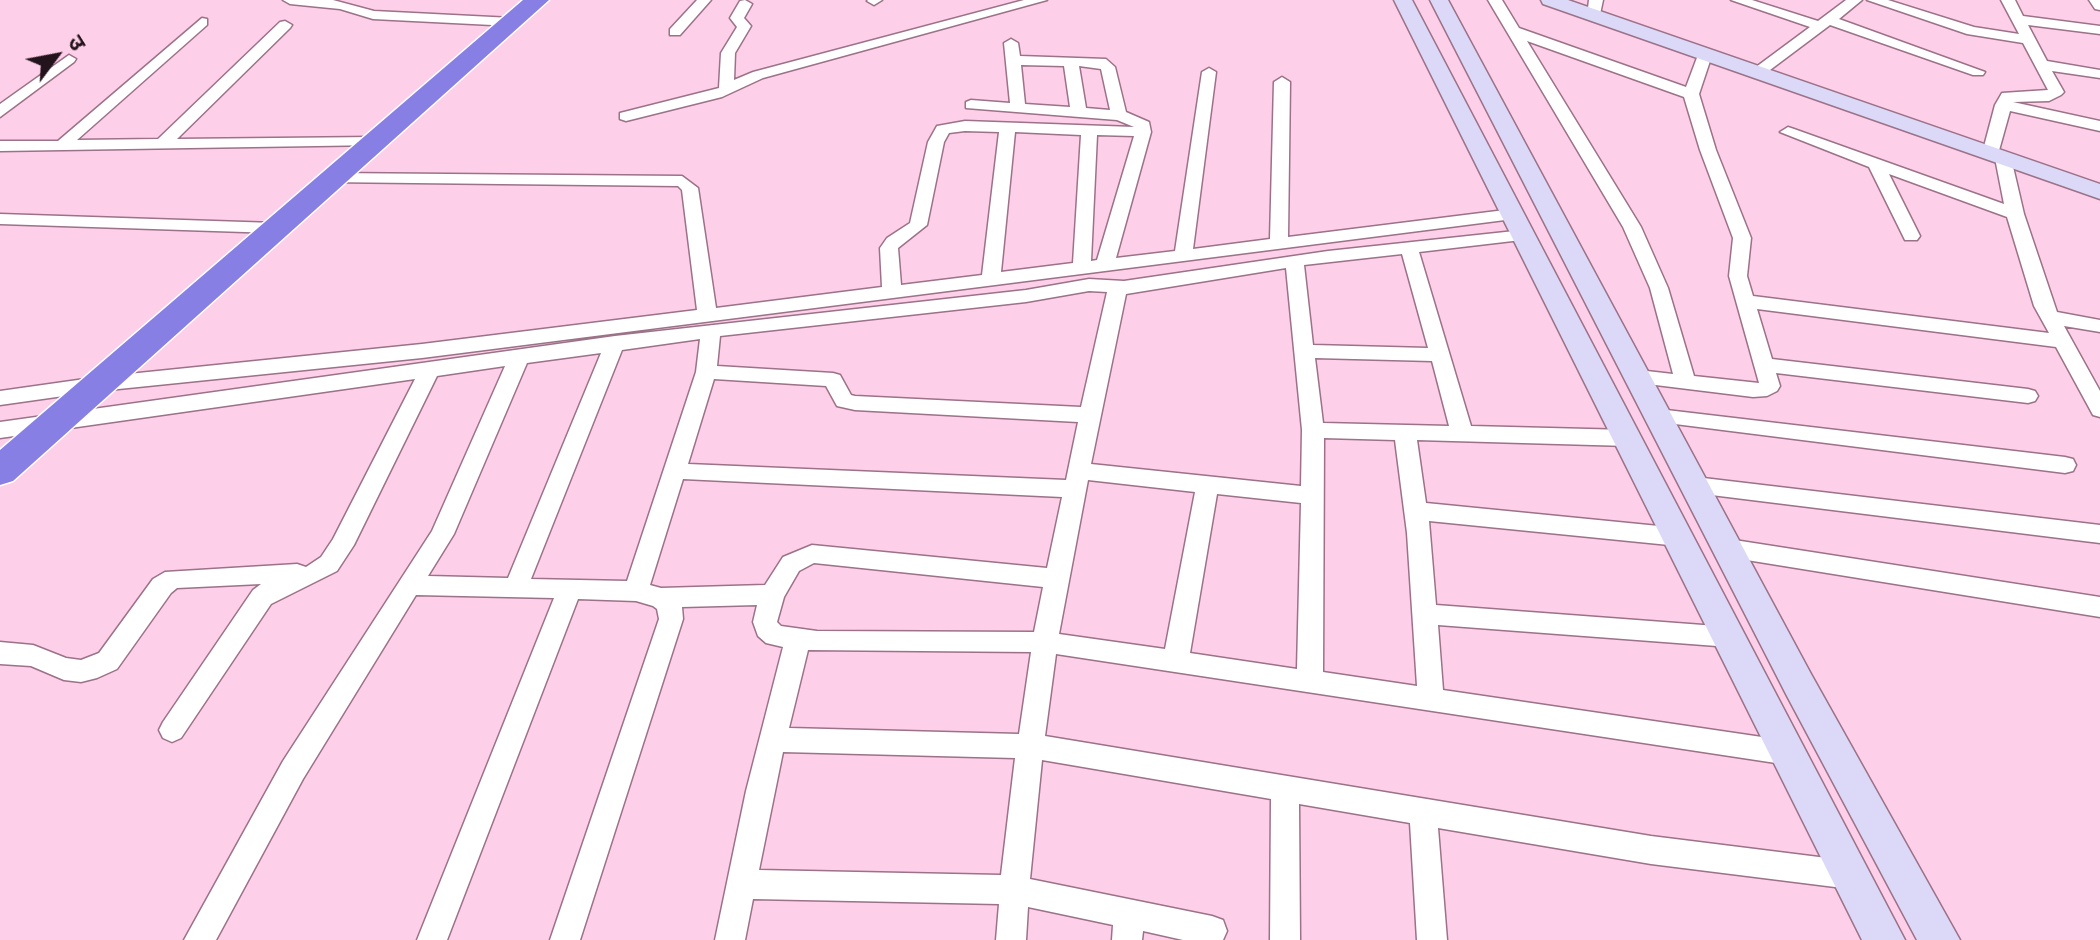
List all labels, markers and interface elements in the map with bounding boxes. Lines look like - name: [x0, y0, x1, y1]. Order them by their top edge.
- north arrow: [16, 16, 96, 96]
- text: उ: [62, 30, 92, 56]

